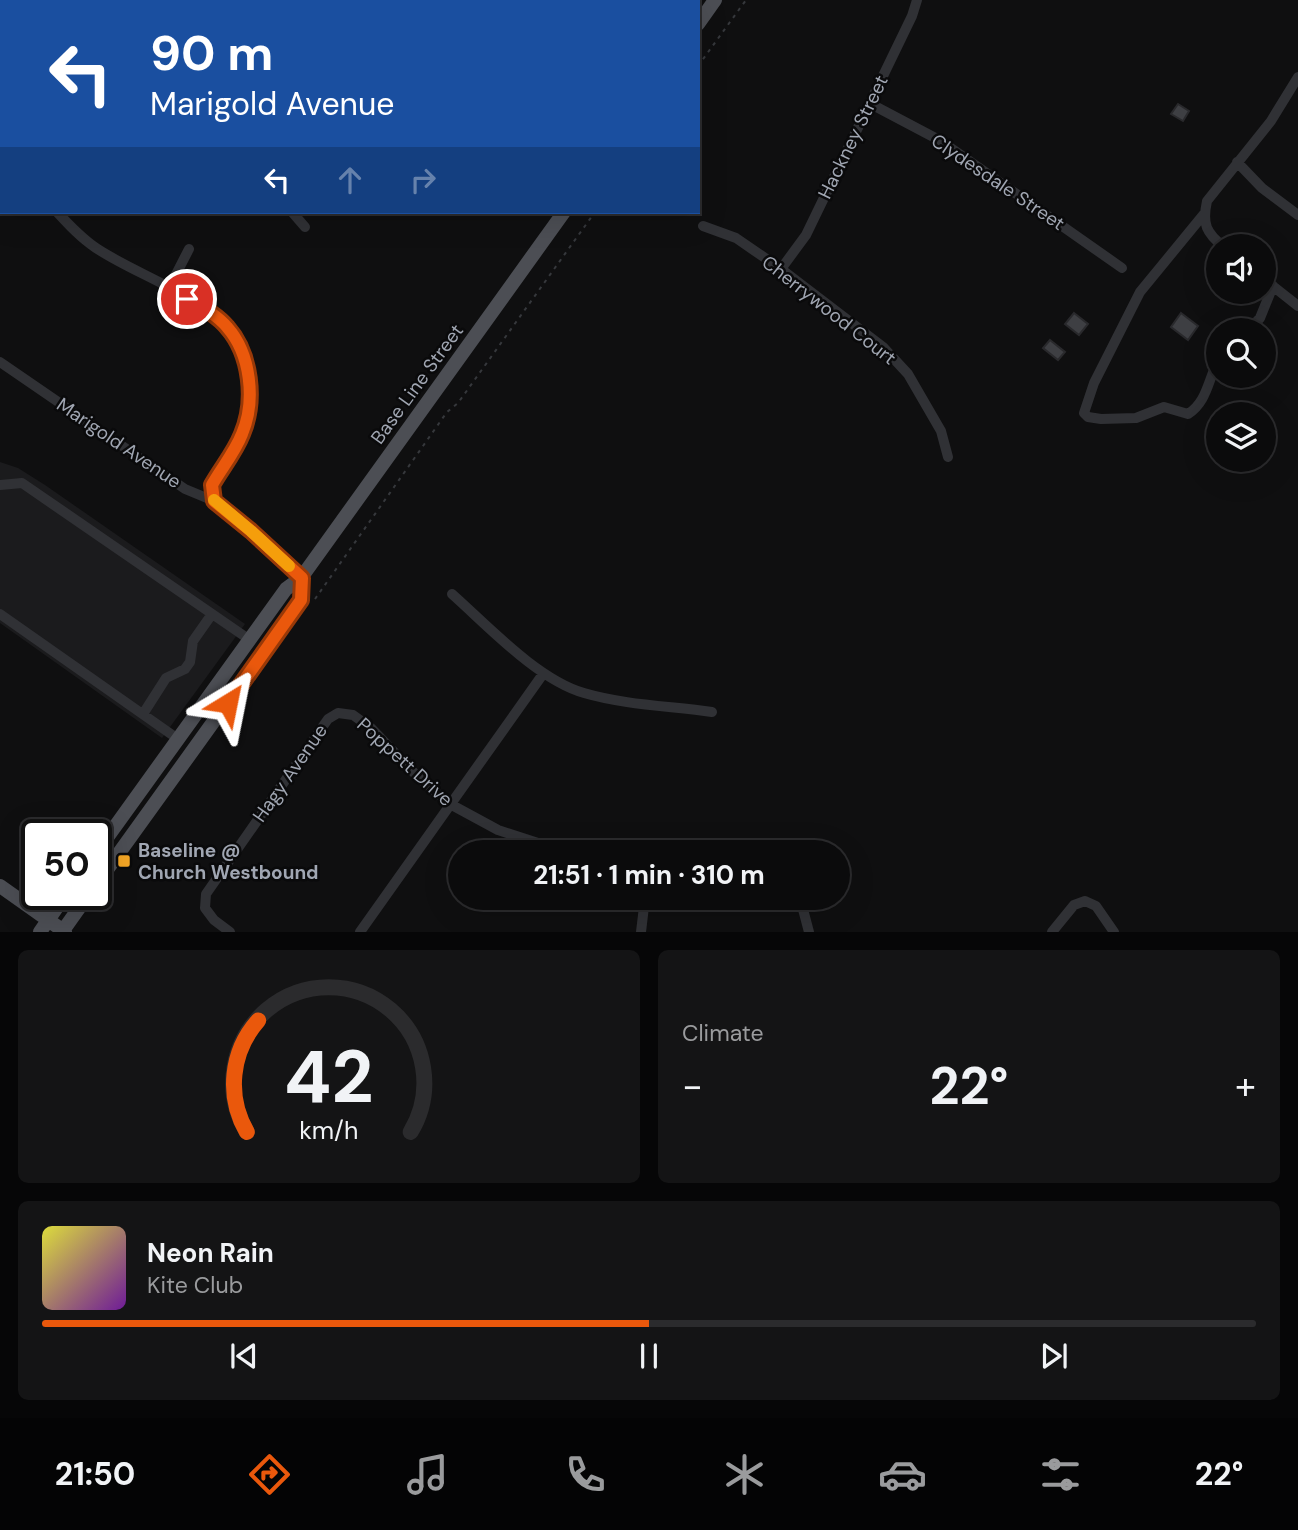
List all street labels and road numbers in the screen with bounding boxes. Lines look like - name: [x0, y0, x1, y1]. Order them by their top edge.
- street label: Hackney Street: [812, 71, 894, 203]
- street label: Clydesdale Street: [926, 128, 1070, 236]
- street label: Cherrywood Court: [757, 250, 901, 370]
- street label: Base Line Street: [365, 319, 469, 449]
- street label: Marigold Avenue: [52, 392, 186, 494]
- street label: Poppett Drive: [352, 712, 458, 812]
- street label: Hagy Avenue: [247, 719, 333, 827]

